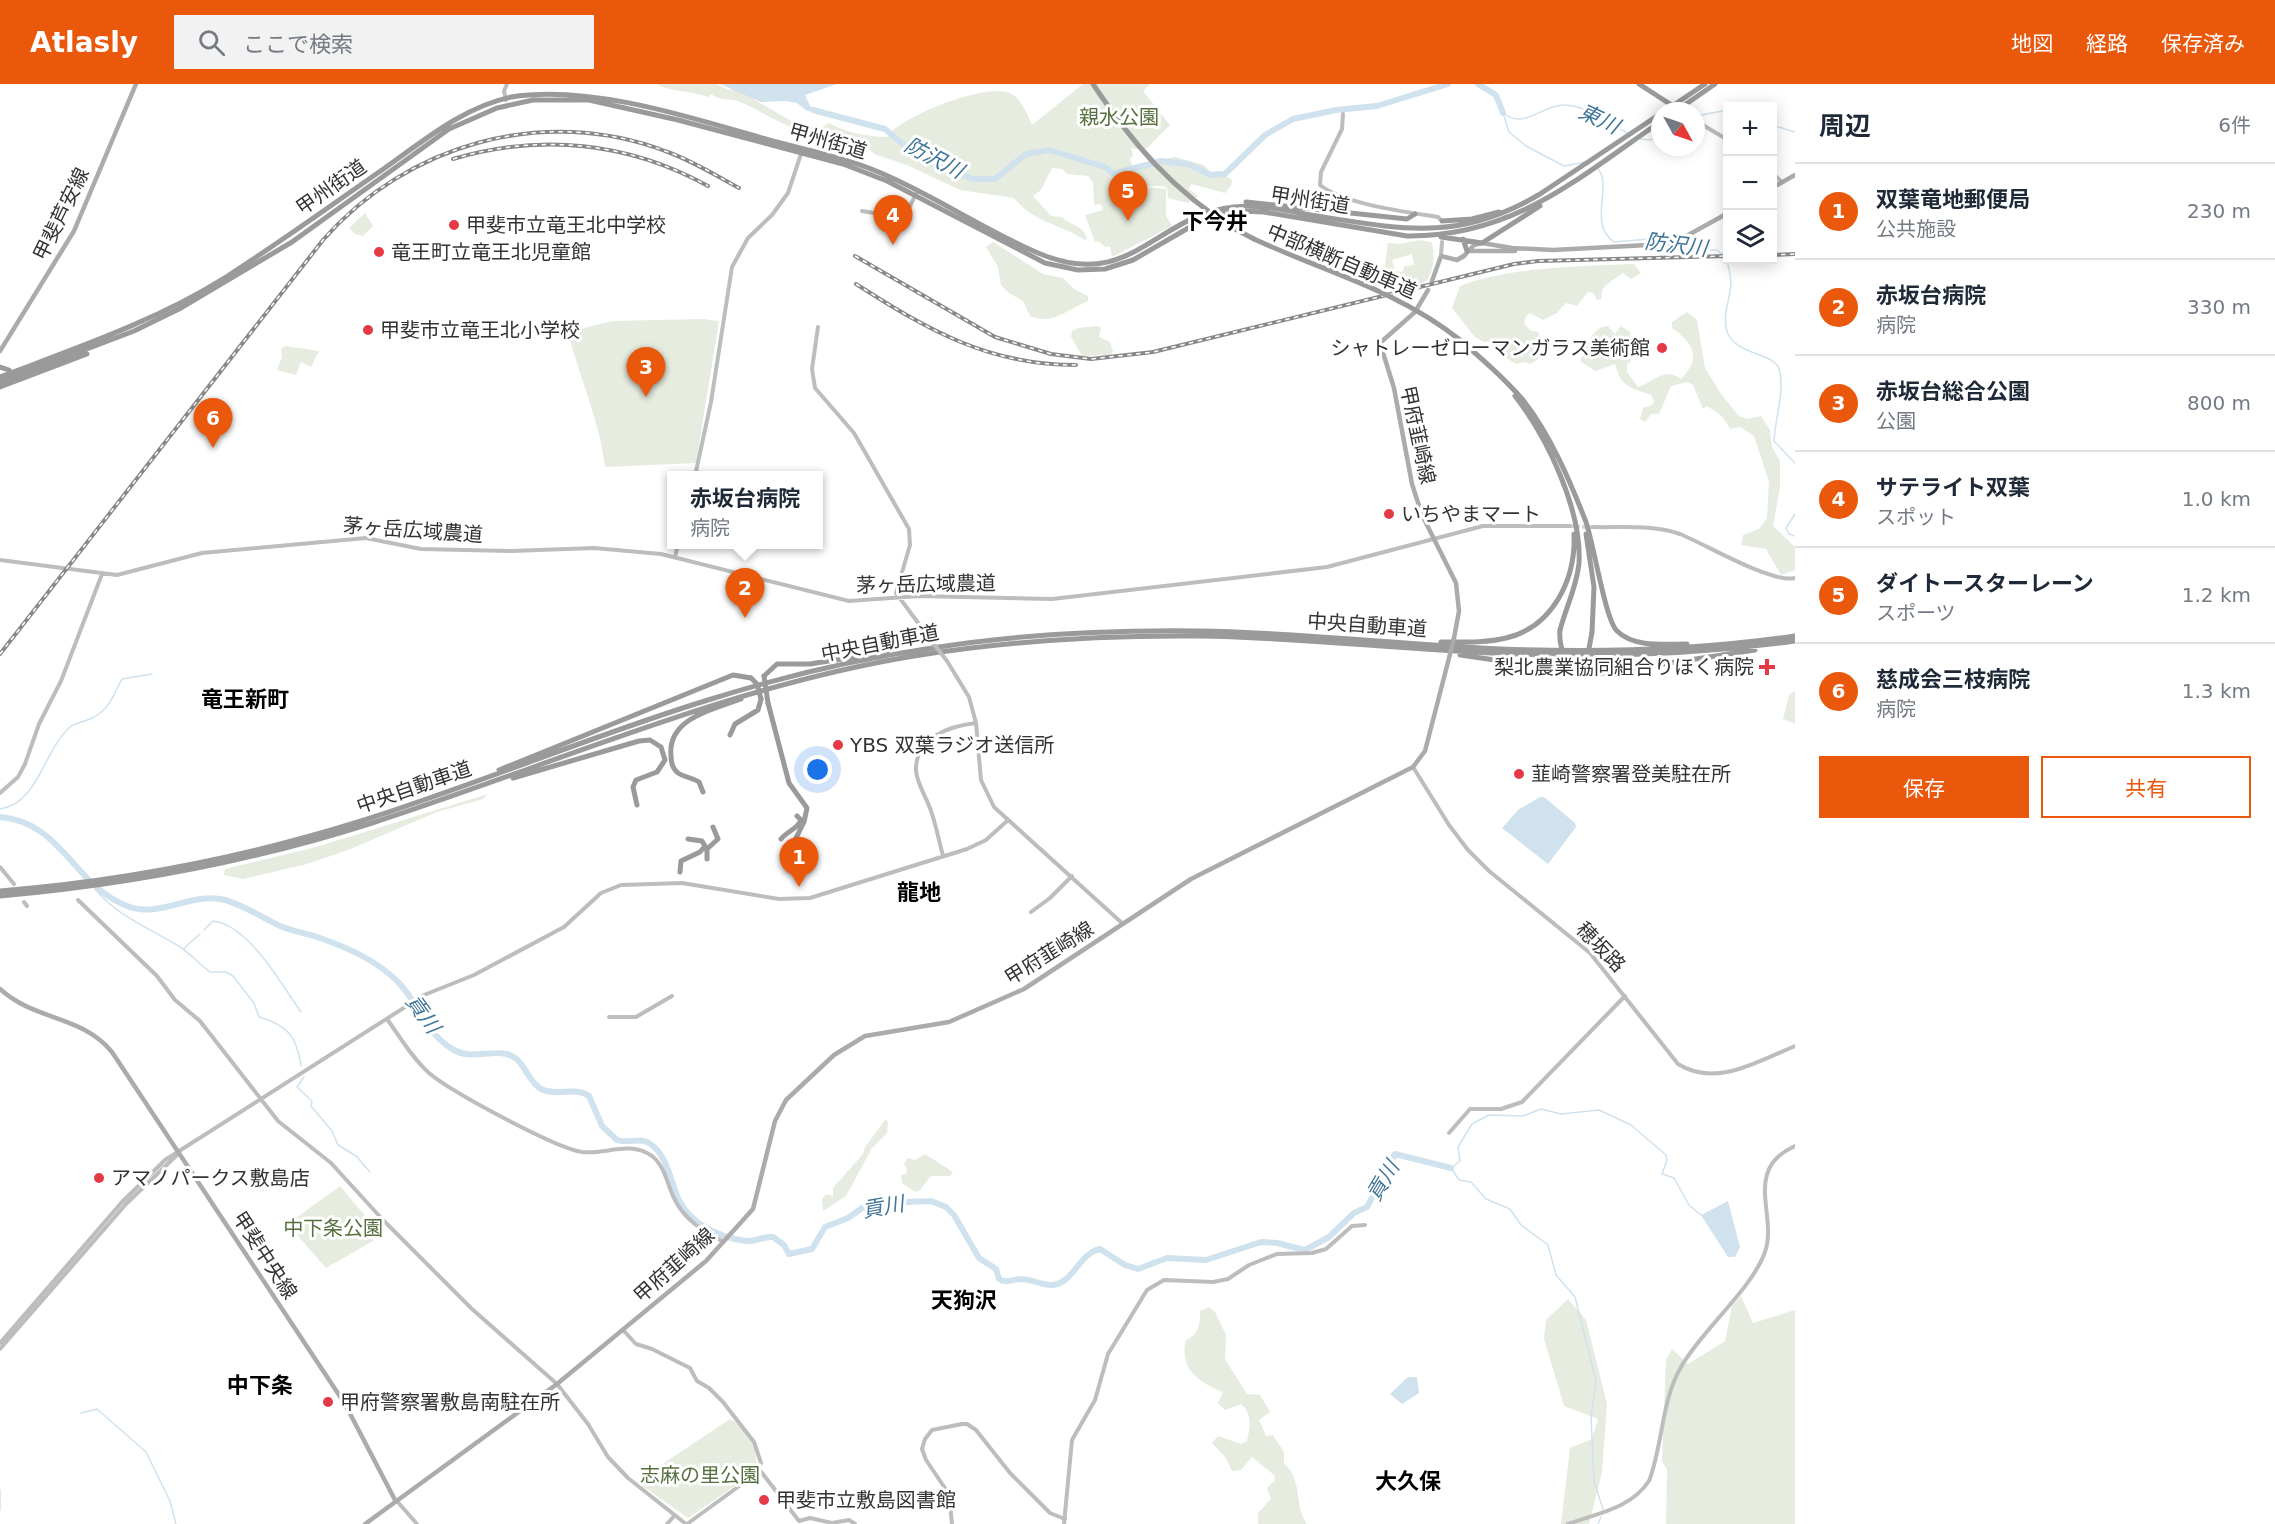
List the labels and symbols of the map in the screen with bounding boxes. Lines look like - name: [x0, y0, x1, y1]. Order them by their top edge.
- water label: 東川: [1575, 99, 1625, 140]
- north arrow: [1651, 102, 1705, 156]
- park label: 親水公園: [1079, 105, 1159, 129]
- street label: 甲州街道: [786, 118, 870, 164]
- water label: 防沢川: [901, 133, 969, 184]
- street label: 甲州街道: [291, 154, 371, 220]
- street label: 甲斐芦安線: [28, 164, 94, 264]
- pin: 5: [1108, 172, 1148, 221]
- street label: 甲州街道: [1269, 182, 1351, 218]
- pin: 4: [874, 196, 912, 245]
- district label: 下今井: [1182, 209, 1248, 234]
- place label: 甲斐市立竜王北中学校: [466, 213, 666, 237]
- marker: 甲斐市立竜王北中学校: [447, 218, 461, 232]
- street label: 中部横断自動車道: [1264, 219, 1420, 303]
- water label: 防沢川: [1643, 229, 1711, 261]
- place label: 竜王町立竜王北児童館: [391, 240, 591, 264]
- marker: 竜王町立竜王北児童館: [372, 245, 386, 259]
- place label: 甲斐市立竜王北小学校: [380, 318, 580, 342]
- marker: 甲斐市立竜王北小学校: [361, 323, 375, 337]
- place label: シャトレーゼローマンガラス美術館: [1330, 336, 1650, 360]
- marker: シャトレーゼローマンガラス美術館: [1655, 341, 1669, 355]
- pin: 3: [626, 348, 666, 397]
- street label: 甲府韮崎線: [1396, 384, 1440, 486]
- pin: 6: [194, 398, 232, 448]
- place label: いちやまマート: [1401, 502, 1541, 526]
- marker: いちやまマート: [1382, 507, 1396, 521]
- street label: 茅ヶ岳広域農道: [342, 513, 484, 547]
- pin: 2: [726, 568, 764, 618]
- street label: 茅ヶ岳広域農道: [856, 571, 996, 597]
- street label: 中央自動車道: [1306, 609, 1428, 641]
- street label: 中央自動車道: [819, 620, 941, 666]
- place label: 梨北農業協同組合りほく病院: [1494, 655, 1754, 679]
- marker: 梨北農業協同組合りほく病院: [1758, 658, 1776, 676]
- district label: 竜王新町: [201, 687, 289, 712]
- place label: YBS 双葉ラジオ送信所: [849, 733, 1054, 757]
- marker: YBS 双葉ラジオ送信所: [831, 738, 845, 752]
- your location: [803, 755, 832, 784]
- street label: 中央自動車道: [353, 756, 475, 818]
- place label: 韮崎警察署登美駐在所: [1531, 762, 1731, 786]
- marker: 韮崎警察署登美駐在所: [1512, 767, 1526, 781]
- pin: 1: [780, 838, 818, 887]
- district label: 龍地: [897, 880, 941, 905]
- street label: 甲府韮崎線: [1000, 916, 1098, 990]
- street label: 穂坂路: [1572, 917, 1630, 977]
- water label: 貢川: [401, 990, 446, 1040]
- water label: 貢川: [1362, 1155, 1405, 1205]
- place label: アマノパークス敷島店: [111, 1166, 310, 1190]
- marker: アマノパークス敷島店: [92, 1171, 106, 1185]
- water label: 貢川: [860, 1191, 908, 1222]
- street label: 甲斐中央線: [228, 1207, 302, 1303]
- park label: 中下条公園: [283, 1216, 383, 1240]
- street label: 甲府韮崎線: [629, 1223, 719, 1307]
- district label: 天狗沢: [931, 1288, 997, 1313]
- district label: 中下条: [227, 1373, 293, 1398]
- place label: 甲府警察署敷島南駐在所: [340, 1390, 560, 1414]
- marker: 甲府警察署敷島南駐在所: [321, 1395, 335, 1409]
- park label: 志麻の里公園: [640, 1463, 760, 1487]
- district label: 大久保: [1375, 1469, 1441, 1494]
- place label: 甲斐市立敷島図書館: [776, 1488, 956, 1512]
- marker: 甲斐市立敷島図書館: [757, 1493, 771, 1507]

